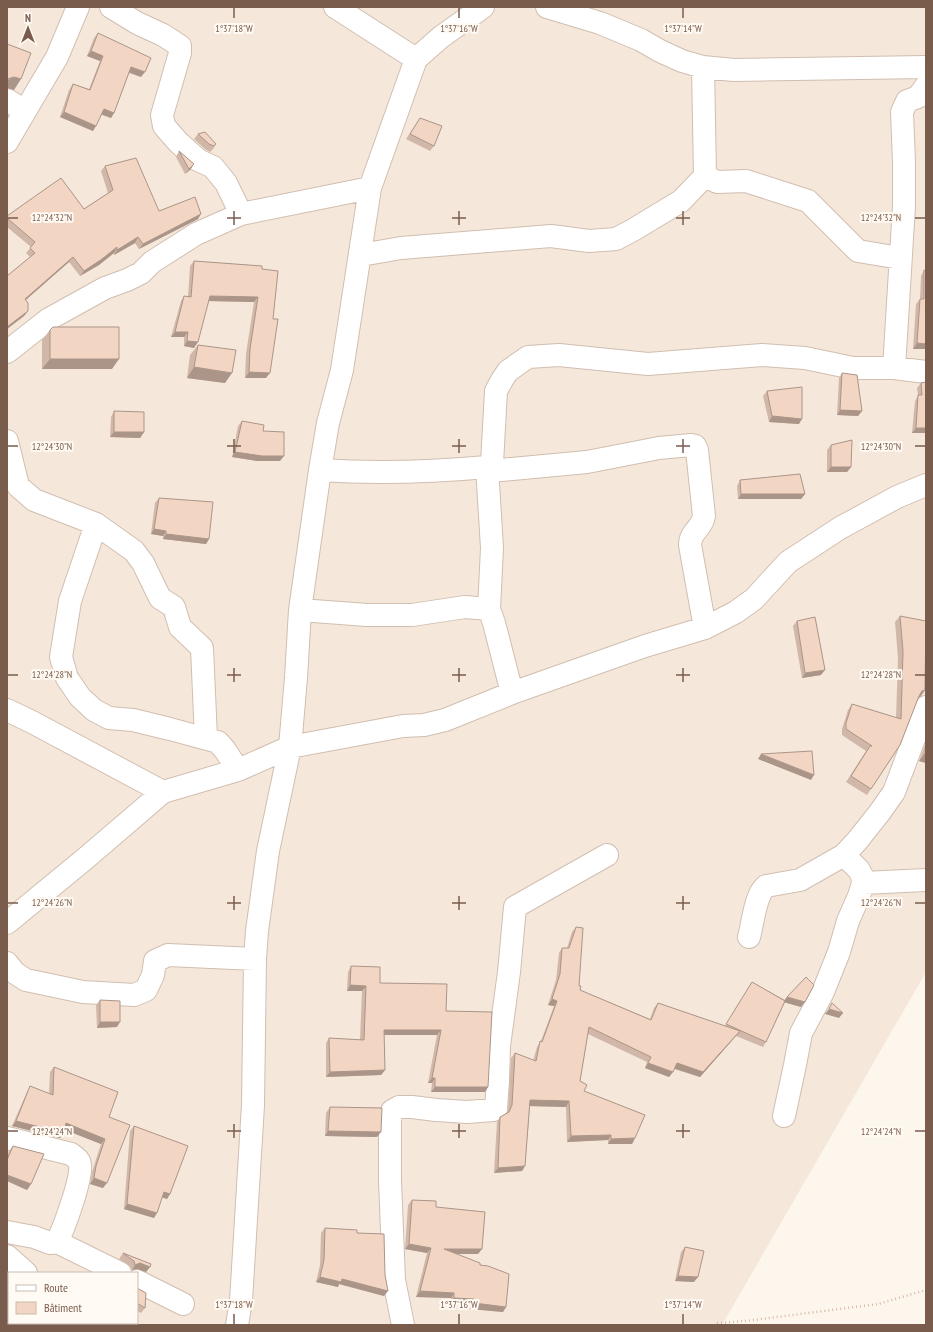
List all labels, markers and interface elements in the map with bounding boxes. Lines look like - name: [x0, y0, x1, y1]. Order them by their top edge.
- north arrow: [8, 8, 48, 48]
- text: N: [25, 11, 31, 25]
- text: 1°37'18"W: [215, 22, 253, 35]
- text: 1°37'16"W: [440, 22, 478, 35]
- text: 1°37'14"W: [664, 22, 702, 35]
- text: 12°24'32"N: [32, 211, 72, 224]
- text: 12°24'32"N: [861, 211, 901, 224]
- text: 12°24'30"N: [32, 440, 72, 453]
- text: 12°24'30"N: [861, 440, 901, 453]
- text: 12°24'28"N: [32, 668, 72, 681]
- text: 12°24'28"N: [861, 668, 901, 681]
- text: 12°24'26"N: [32, 896, 72, 909]
- text: 12°24'26"N: [861, 896, 901, 909]
- text: 12°24'24"N: [32, 1125, 72, 1138]
- text: 12°24'24"N: [861, 1125, 901, 1138]
- legend: [8, 1272, 138, 1324]
- text: Route: [44, 1280, 68, 1295]
- text: 1°37'18"W: [215, 1298, 253, 1311]
- text: 1°37'16"W: [440, 1298, 478, 1311]
- text: 1°37'14"W: [664, 1298, 702, 1311]
- text: Bâtiment: [44, 1300, 82, 1315]

